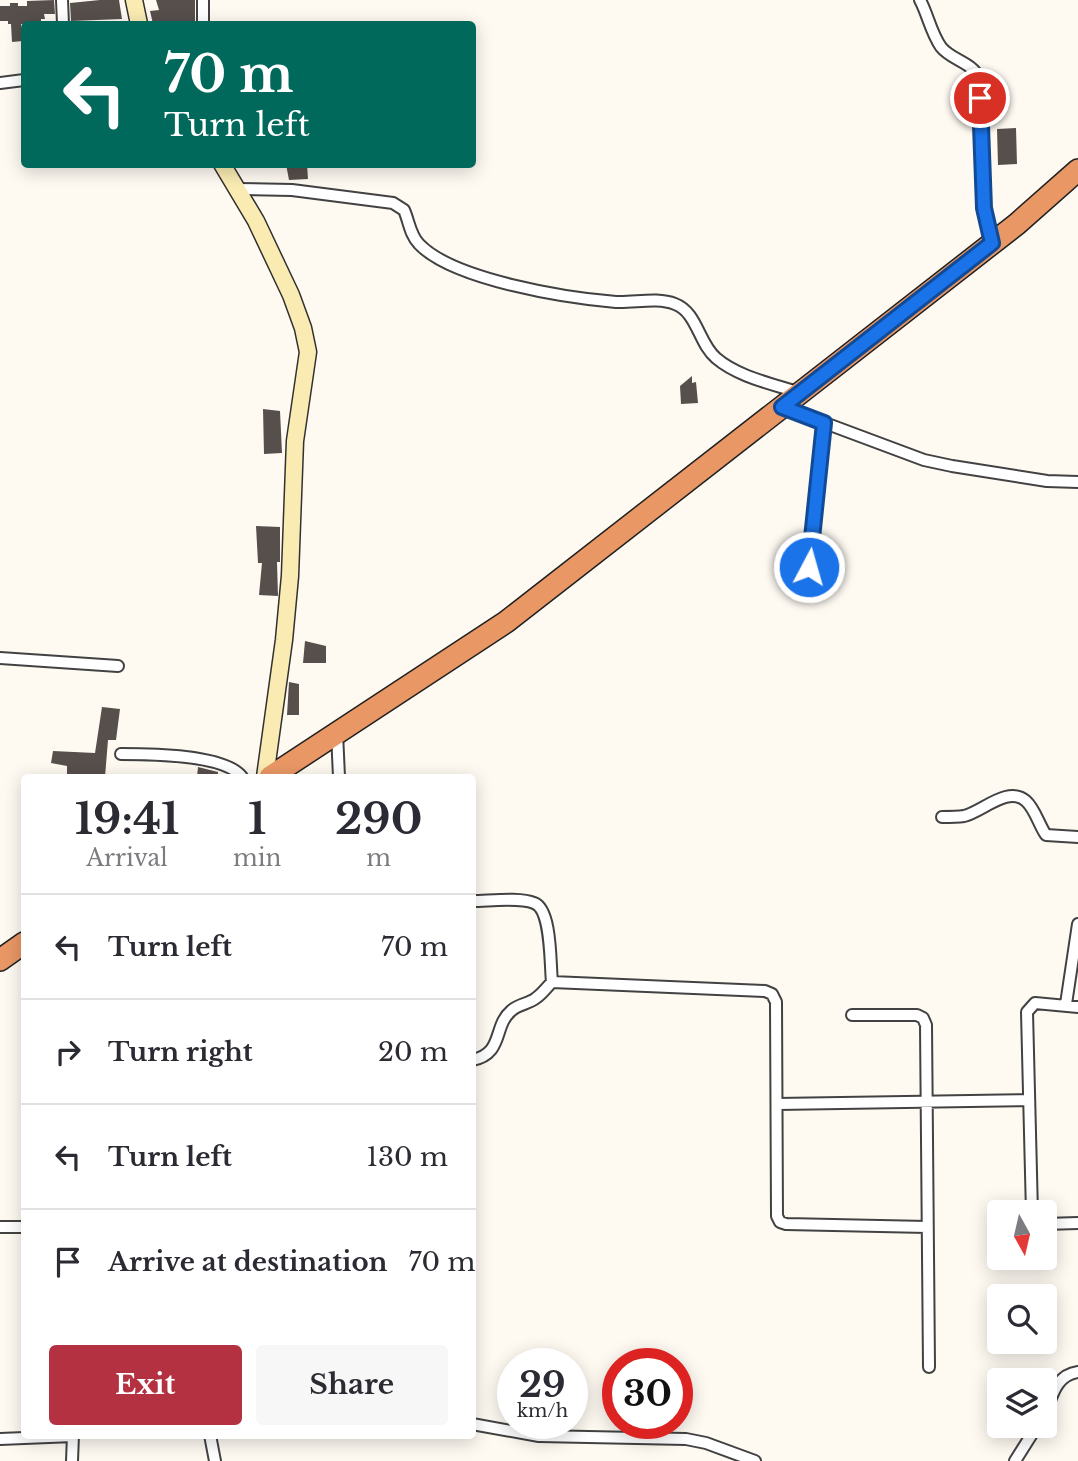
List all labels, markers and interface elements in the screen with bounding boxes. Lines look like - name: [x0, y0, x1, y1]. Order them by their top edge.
- text: 70 m: [164, 44, 294, 105]
- icon: left: [49, 49, 140, 140]
- pin: [950, 68, 1010, 128]
- icon: arrive: [961, 79, 999, 117]
- text: Turn left: [164, 105, 310, 145]
- position arrow: [772, 530, 846, 604]
- text: 19:41: [75, 793, 179, 845]
- text: 1: [248, 793, 266, 845]
- text: 290: [335, 793, 422, 845]
- text: Arrival: [86, 844, 168, 872]
- text: min: [233, 844, 281, 872]
- text: m: [366, 844, 391, 872]
- icon: left: [49, 928, 87, 966]
- text: Turn left: [108, 931, 232, 963]
- text: 70 m: [381, 931, 448, 963]
- icon: right: [49, 1033, 87, 1071]
- text: Turn right: [108, 1036, 253, 1068]
- text: 20 m: [378, 1036, 448, 1068]
- icon: left: [49, 1138, 87, 1176]
- text: Turn left: [108, 1141, 232, 1173]
- text: 130 m: [366, 1141, 448, 1173]
- north arrow: [987, 1200, 1057, 1270]
- map controls: [987, 1200, 1057, 1438]
- icon: arrive: [49, 1243, 87, 1281]
- text: Arrive at destination: [108, 1246, 388, 1278]
- text: 70 m: [409, 1246, 476, 1278]
- button: search: [987, 1284, 1057, 1354]
- button: Exit: [49, 1345, 242, 1425]
- button: Share: [256, 1345, 448, 1425]
- speed limit sign: 30: [602, 1348, 693, 1439]
- text: 29: [519, 1363, 566, 1406]
- button: layers: [987, 1368, 1057, 1438]
- text: km/h: [517, 1400, 568, 1422]

